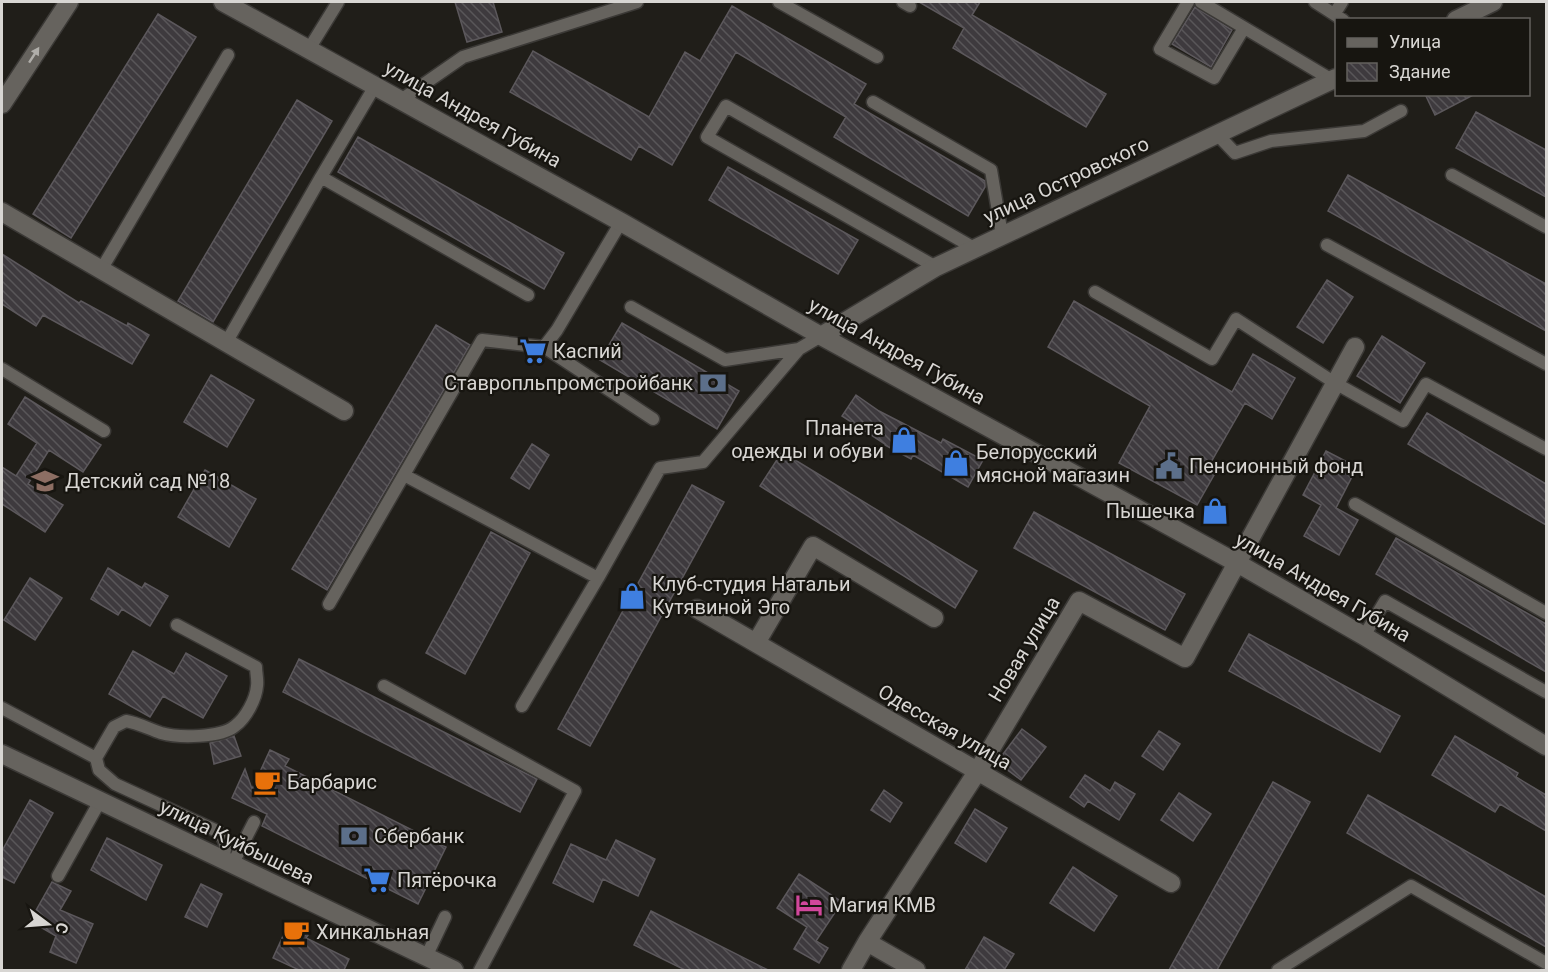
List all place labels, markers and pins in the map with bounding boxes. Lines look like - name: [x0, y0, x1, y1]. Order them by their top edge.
- supermarket icon: Каспий: [518, 336, 548, 366]
- place label: Каспий: [553, 339, 622, 363]
- bank icon: Ставропльпромстройбанк: [698, 368, 728, 398]
- place label: Ставропльпромстройбанк: [444, 371, 693, 395]
- place label: Планета одежды и обуви: [731, 416, 884, 463]
- shop icon: Планета одежды и обуви: [889, 425, 919, 455]
- place label: Белорусский мясной магазин: [976, 440, 1130, 487]
- shop icon: Белорусский мясной магазин: [941, 448, 971, 478]
- public building icon: Пенсионный фонд: [1154, 451, 1184, 481]
- place label: Пенсионный фонд: [1189, 454, 1363, 478]
- school or university icon: Детский сад №18: [30, 466, 60, 496]
- place label: Детский сад №18: [65, 469, 230, 493]
- shop icon: Пышечка: [1200, 496, 1230, 526]
- place label: Пышечка: [1106, 499, 1195, 523]
- place label: Клуб-студия Натальи Кутявиной Эго: [652, 572, 850, 619]
- shop icon: Клуб-студия Натальи Кутявиной Эго: [617, 581, 647, 611]
- cafe icon: Барбарис: [252, 767, 282, 797]
- place label: Барбарис: [287, 770, 377, 794]
- bank icon: Сбербанк: [339, 821, 369, 851]
- place label: Сбербанк: [374, 824, 464, 848]
- supermarket icon: Пятёрочка: [362, 865, 392, 895]
- place label: Пятёрочка: [397, 868, 497, 892]
- hotel icon: Магия КМВ: [794, 890, 824, 920]
- place label: Магия КМВ: [829, 893, 936, 917]
- cafe icon: Хинкальная: [281, 917, 311, 947]
- place label: Хинкальная: [316, 920, 429, 944]

